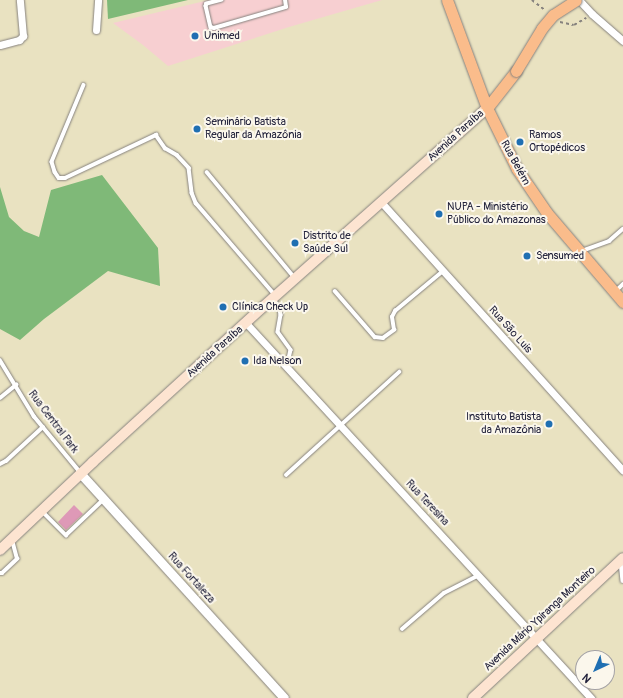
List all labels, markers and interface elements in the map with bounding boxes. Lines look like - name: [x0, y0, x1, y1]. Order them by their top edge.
- place label: Unimed: [204, 29, 240, 43]
- marker: Unimed: [189, 30, 201, 42]
- street label: Avenida Paraíba: [425, 107, 487, 165]
- place label: Seminário Batista Regular da Amazônia: [205, 116, 302, 142]
- marker: Seminário Batista Regular da Amazônia: [192, 124, 202, 134]
- place label: Ramos Ortopédicos: [529, 129, 585, 155]
- marker: Ramos Ortopédicos: [514, 136, 526, 148]
- street label: Rua Belém: [497, 138, 533, 188]
- place label: NUPA - Ministério Público do Amazonas: [447, 201, 546, 227]
- marker: NUPA - Ministério Público do Amazonas: [434, 209, 444, 219]
- place label: Distrito de Saúde Sul: [303, 230, 351, 256]
- marker: Distrito de Saúde Sul: [290, 238, 300, 248]
- place label: Sensumed: [536, 249, 584, 263]
- marker: Sensumed: [521, 250, 533, 262]
- place label: Clínica Check Up: [232, 300, 308, 314]
- marker: Clínica Check Up: [217, 301, 229, 313]
- street label: Rua São Luis: [486, 304, 534, 356]
- street label: Avenida Paraíba: [184, 323, 246, 381]
- place label: Ida Nelson: [253, 354, 301, 368]
- marker: Ida Nelson: [240, 356, 250, 366]
- street label: Rua Central Park: [25, 388, 81, 456]
- place label: Instituto Batista da Amazônia: [466, 411, 541, 437]
- marker: Instituto Batista da Amazônia: [544, 419, 554, 429]
- street label: Rua Teresina: [403, 477, 451, 529]
- street label: Rua Fortaleza: [165, 550, 217, 606]
- street label: Avenida Mário Ypiranga Monteiro: [482, 564, 598, 674]
- north arrow: [575, 650, 615, 690]
- text: N: [580, 671, 594, 686]

